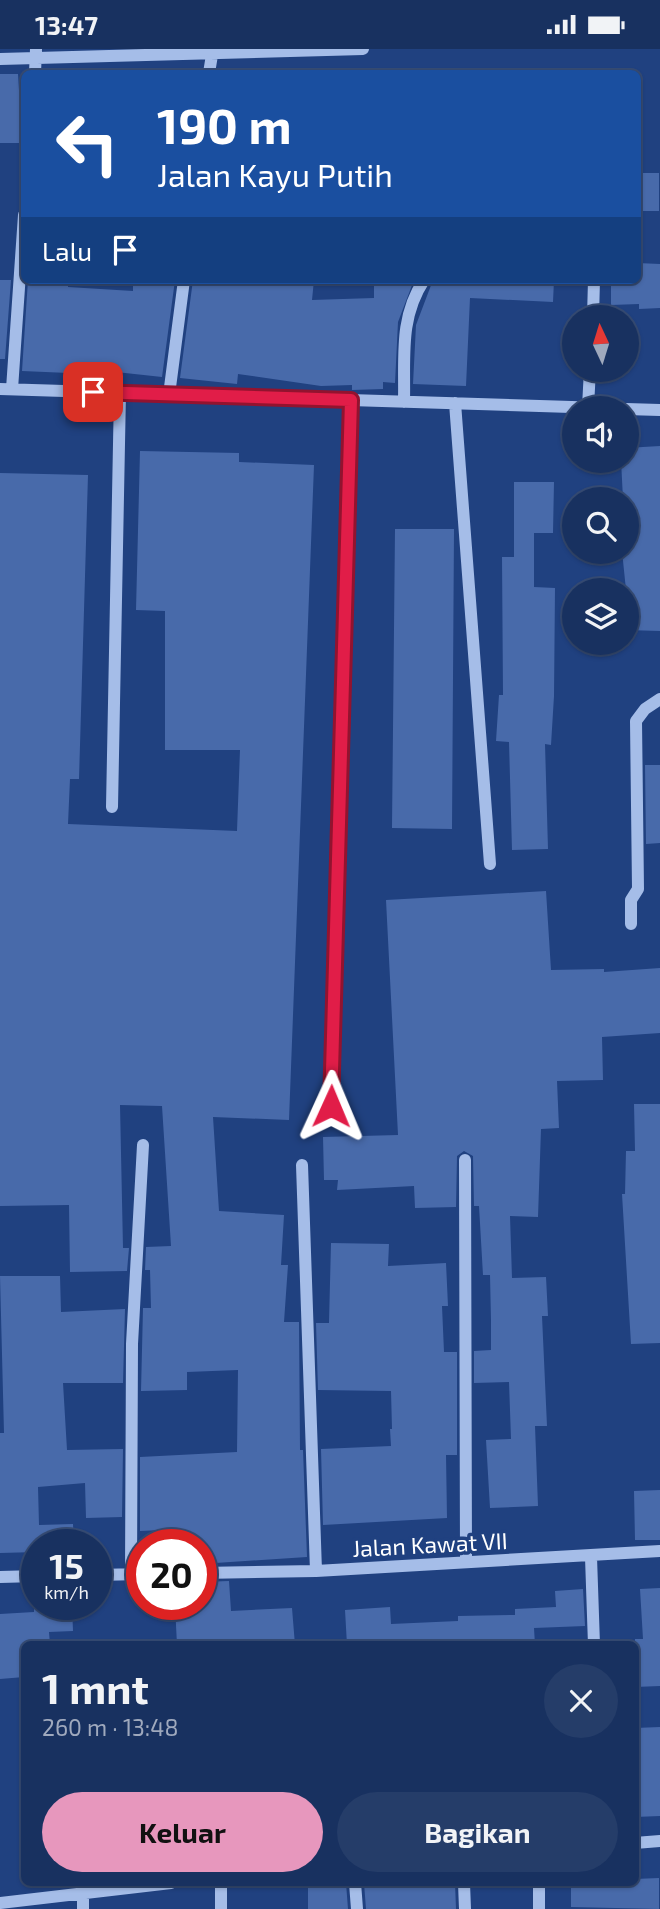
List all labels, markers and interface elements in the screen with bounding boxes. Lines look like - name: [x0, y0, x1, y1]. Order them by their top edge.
- text: 13:47: [35, 9, 98, 40]
- text: 190 m: [157, 95, 292, 154]
- icon: left: [42, 98, 133, 189]
- text: Jalan Kayu Putih: [157, 155, 393, 193]
- icon: arrive: [106, 231, 144, 269]
- text: Lalu: [42, 235, 92, 266]
- north arrow: [562, 305, 639, 381]
- map controls: [562, 305, 639, 655]
- pin: [63, 362, 123, 422]
- icon: arrive: [74, 373, 112, 411]
- button: sound: [562, 396, 639, 473]
- button: search: [562, 487, 639, 564]
- button: layers: [562, 578, 639, 655]
- position arrow: [294, 1069, 368, 1143]
- street label: Jalan Kawat VII: [352, 1526, 508, 1562]
- speed limit sign: 20: [126, 1529, 217, 1620]
- text: 15: [49, 1544, 84, 1586]
- text: km/h: [44, 1581, 89, 1603]
- text: 1 mnt: [42, 1662, 149, 1712]
- button: close: [544, 1664, 618, 1738]
- text: 260 m · 13:48: [42, 1713, 178, 1741]
- button: Keluar: [42, 1792, 323, 1872]
- button: Bagikan: [337, 1792, 618, 1872]

